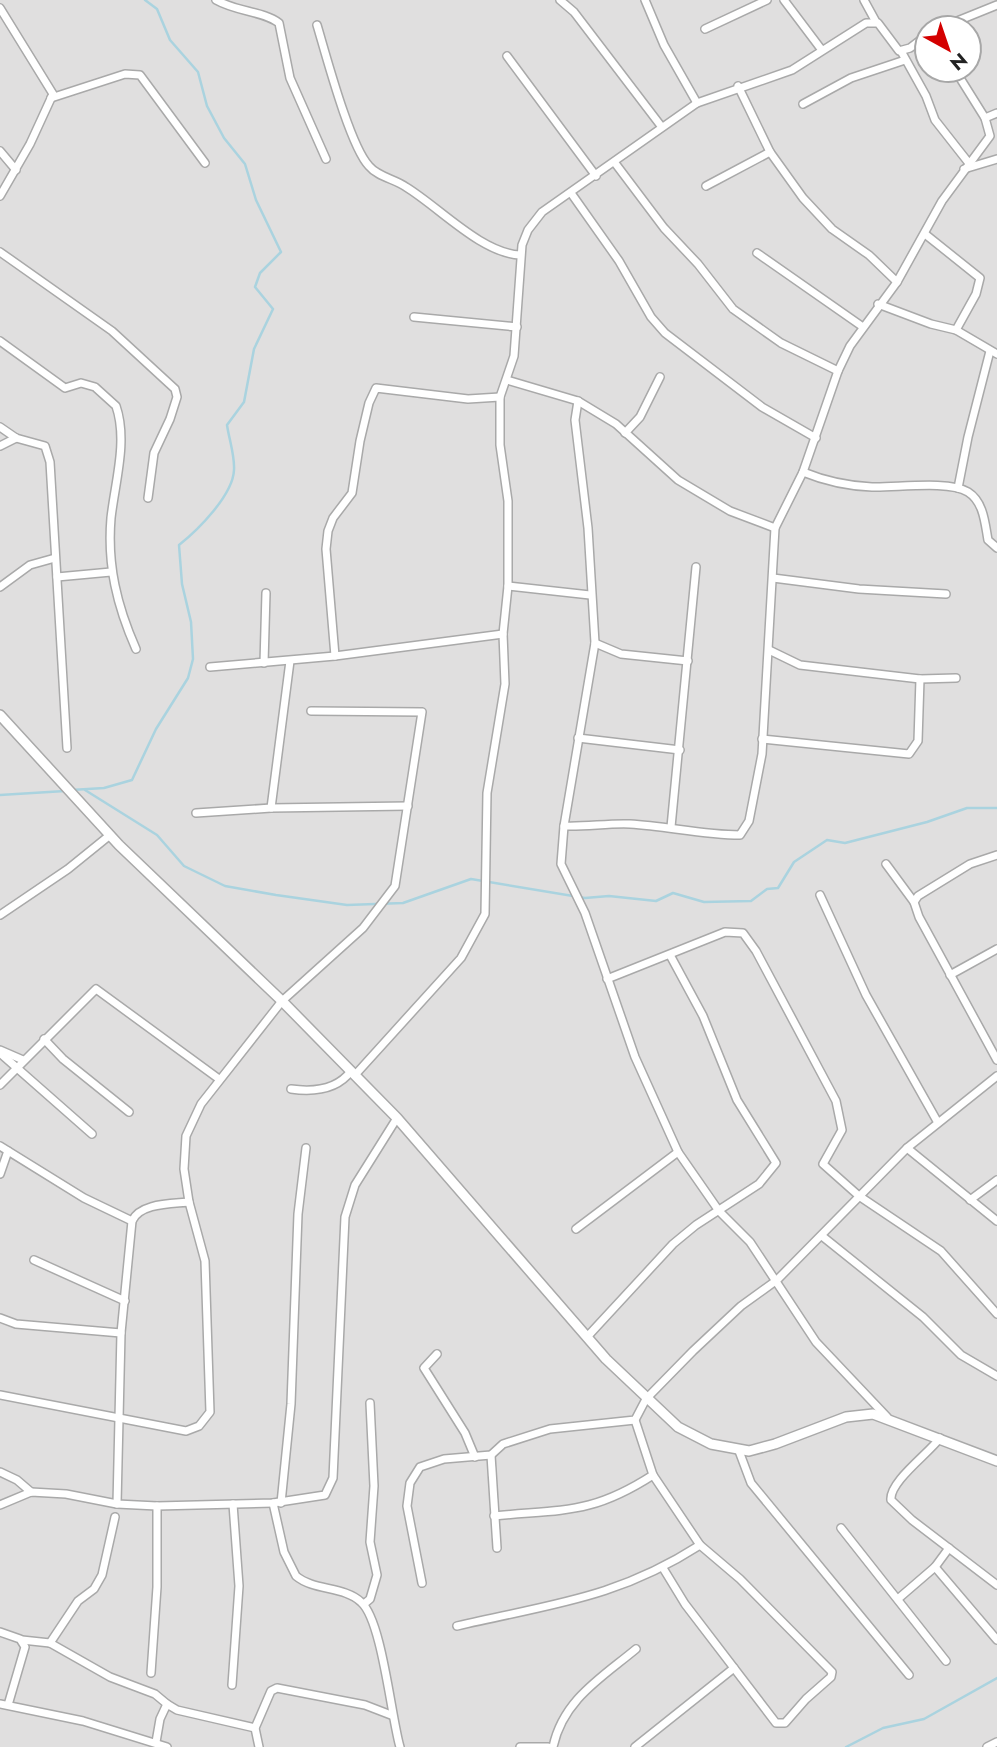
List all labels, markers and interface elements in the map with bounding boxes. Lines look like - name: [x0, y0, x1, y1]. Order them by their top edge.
- north arrow: [913, 14, 983, 84]
- text: N: [944, 46, 973, 77]

